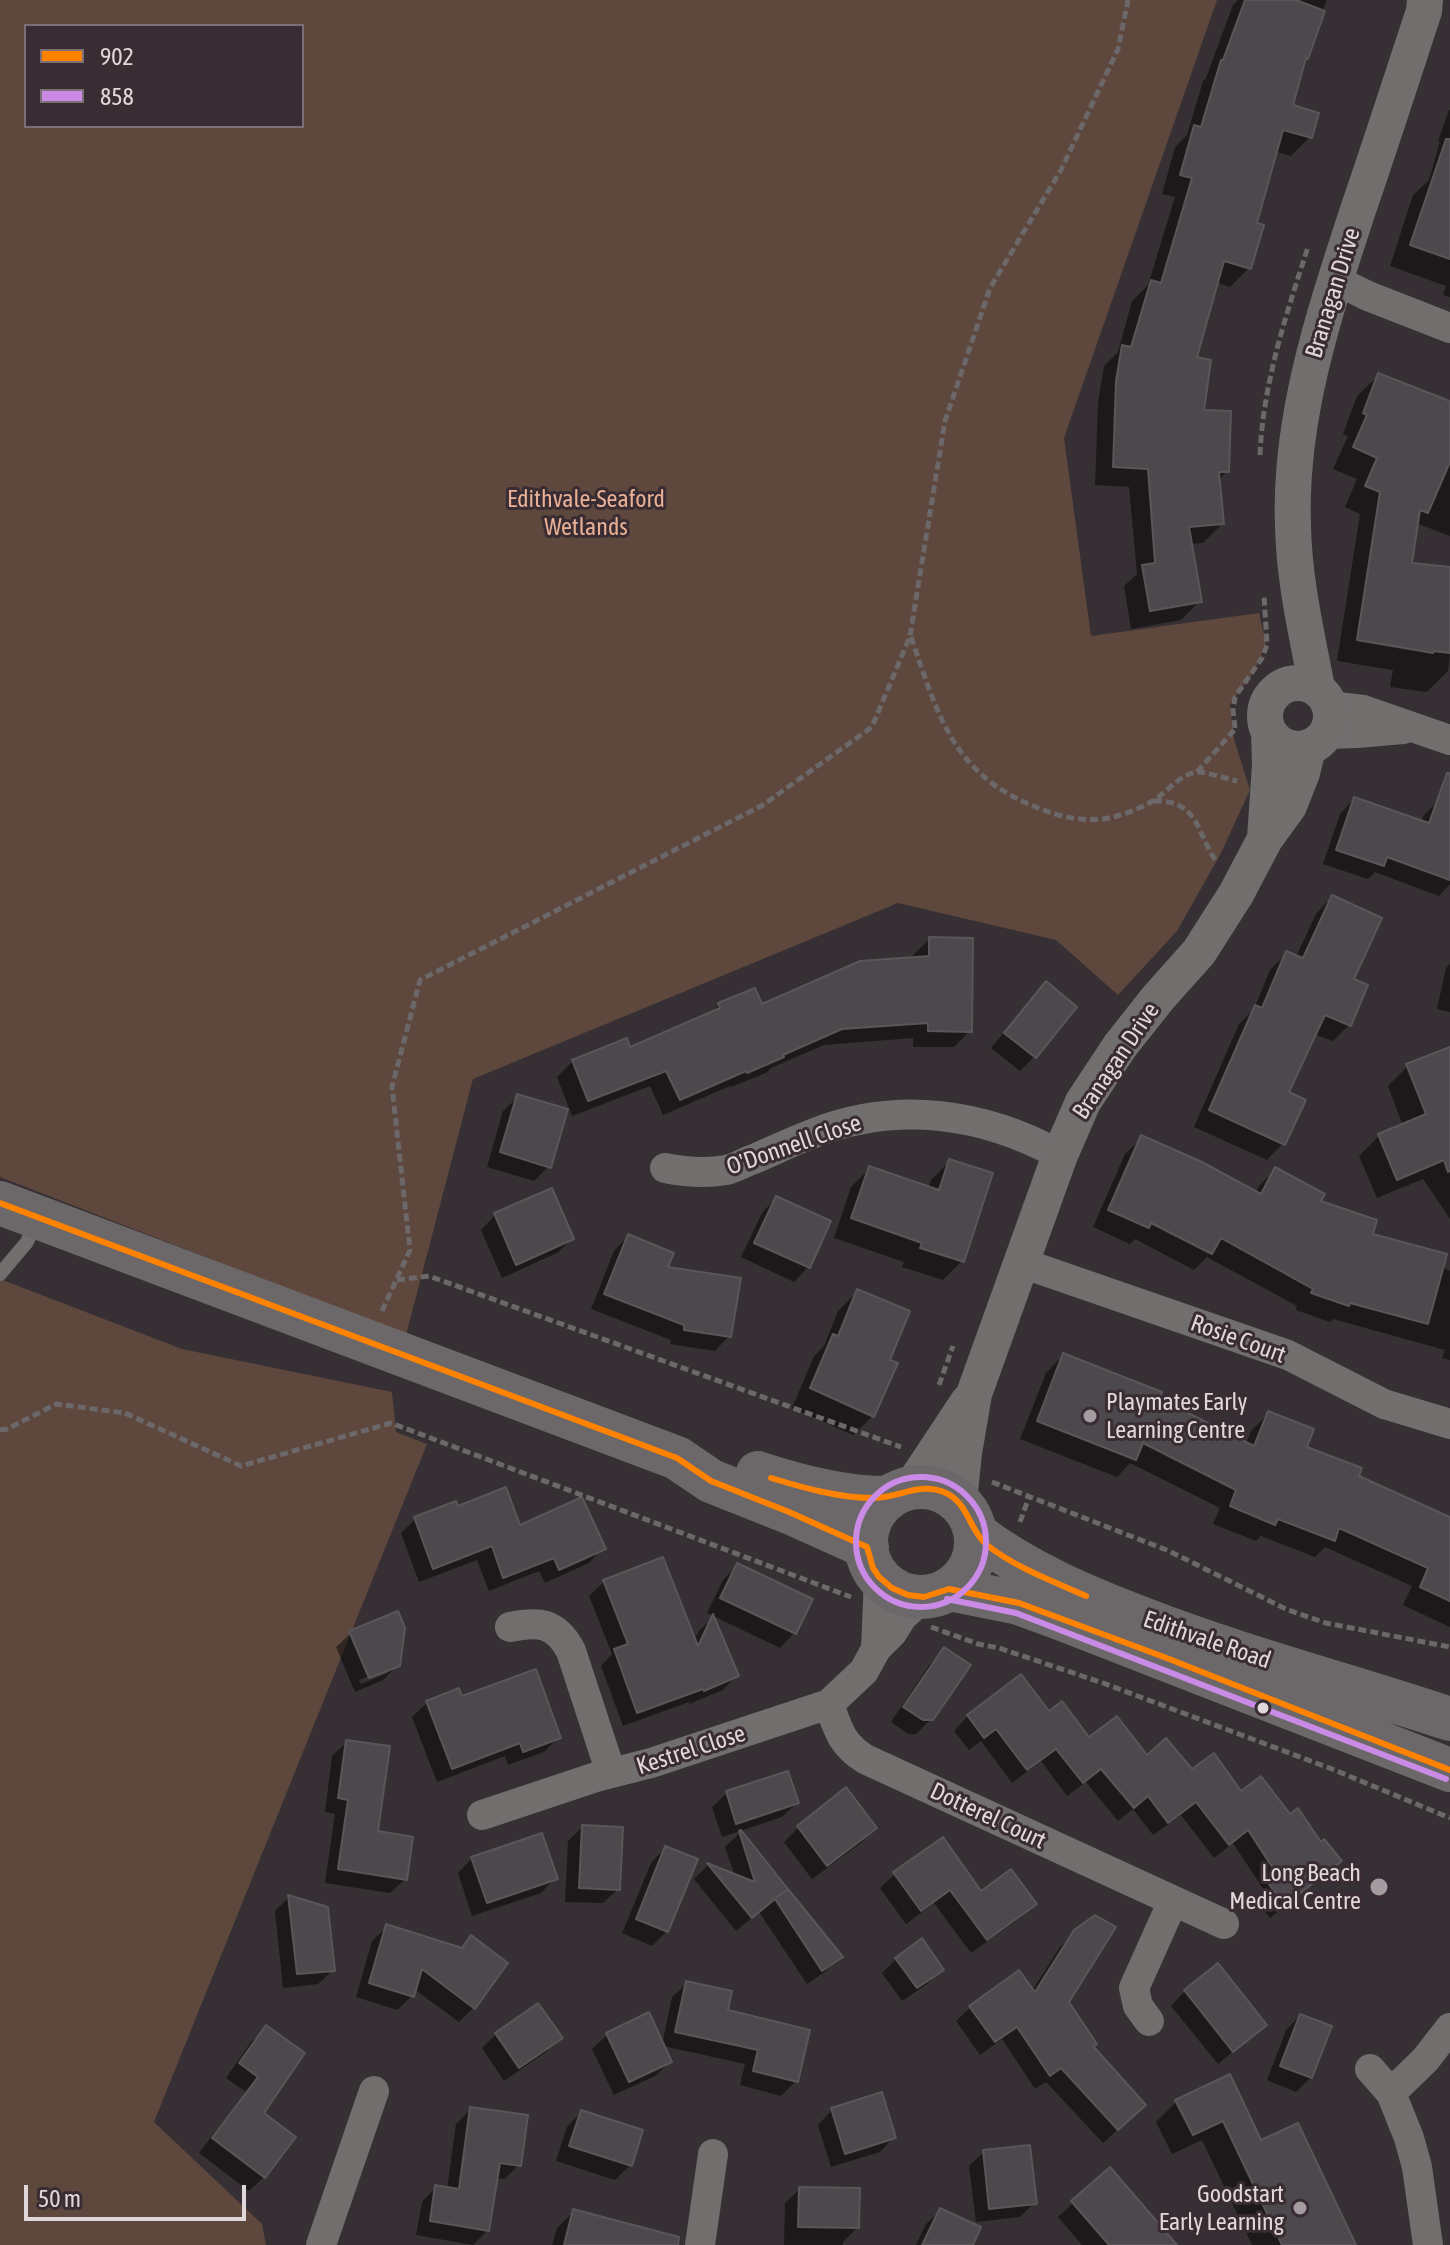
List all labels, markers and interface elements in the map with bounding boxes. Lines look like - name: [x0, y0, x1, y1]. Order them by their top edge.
- legend: [24, 24, 304, 128]
- text: 902: [100, 43, 134, 70]
- text: 858: [100, 83, 134, 110]
- street label: Branagan Drive: [1300, 225, 1366, 361]
- park label: Edithvale-Seaford Wetlands: [507, 485, 665, 541]
- street label: Branagan Drive: [1066, 997, 1166, 1125]
- street label: O'Donnell Close: [723, 1109, 865, 1181]
- street label: Rosie Court: [1187, 1309, 1289, 1369]
- place label: Playmates Early Learning Centre: [1106, 1388, 1247, 1444]
- marker: Playmates Early Learning Centre: [1081, 1407, 1099, 1425]
- street label: Edithvale Road: [1140, 1605, 1274, 1675]
- unlabelled marker: [1255, 1700, 1271, 1716]
- street label: Kestrel Close: [633, 1719, 749, 1781]
- street label: Dotterel Court: [926, 1777, 1050, 1855]
- place label: Long Beach Medical Centre: [1229, 1859, 1361, 1915]
- marker: Long Beach Medical Centre: [1368, 1876, 1390, 1898]
- scale bar: [28, 2169, 250, 2219]
- place label: Goodstart Early Learning: [1159, 2180, 1284, 2236]
- text: 50 m: [38, 2185, 81, 2212]
- marker: Goodstart Early Learning: [1291, 2199, 1309, 2217]

